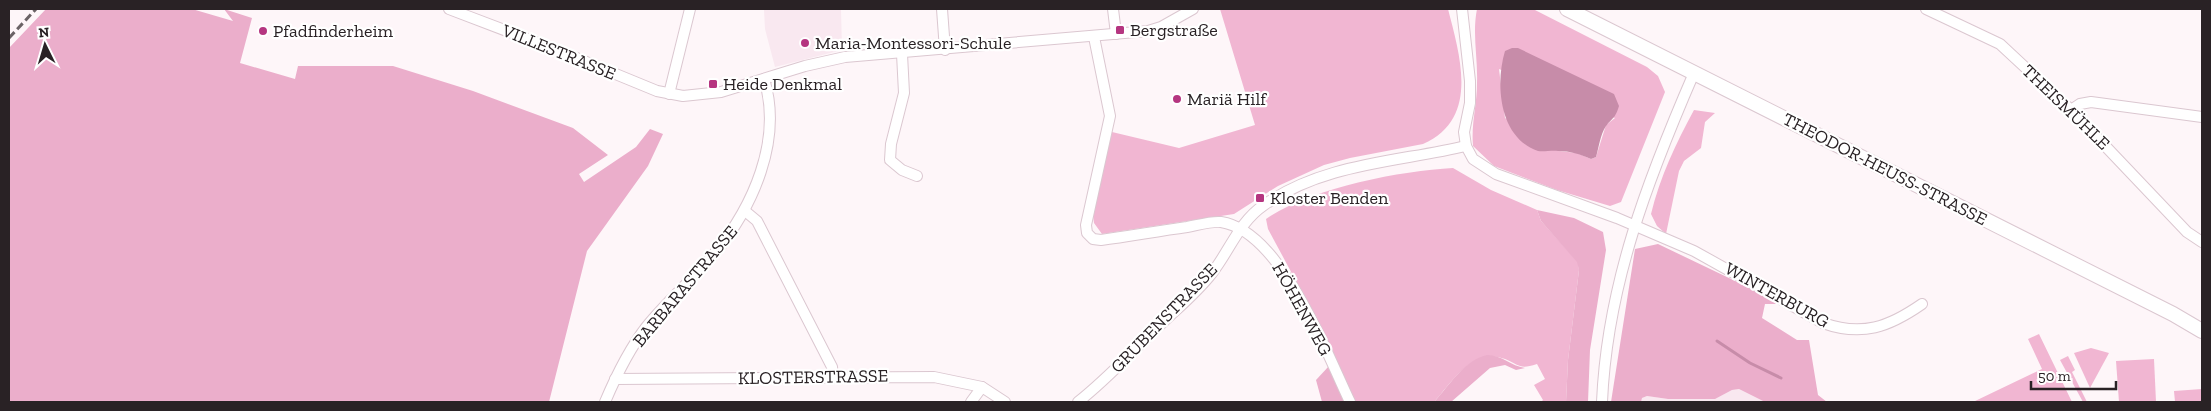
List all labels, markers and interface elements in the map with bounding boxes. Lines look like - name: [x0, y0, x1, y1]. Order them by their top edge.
- street label: VILLESTRASSE: [498, 19, 619, 85]
- place label: Bergstraße: [1130, 19, 1218, 41]
- north arrow: [20, 20, 70, 70]
- place label: Pfadfinderheim: [273, 20, 394, 42]
- text: N: [38, 24, 50, 41]
- marker: Bergstraße: [1114, 24, 1126, 36]
- marker: Pfadfinderheim: [257, 25, 269, 37]
- place label: Maria-Montessori-Schule: [815, 32, 1011, 54]
- marker: Maria-Montessori-Schule: [799, 37, 811, 49]
- street label: THEISMÜHLE: [2018, 60, 2114, 154]
- place label: Heide Denkmal: [723, 73, 842, 95]
- marker: Heide Denkmal: [707, 78, 719, 90]
- place label: Mariä Hilf: [1187, 88, 1267, 110]
- marker: Mariä Hilf: [1171, 93, 1183, 105]
- street label: THEODOR-HEUSS-STRASSE: [1779, 108, 1991, 230]
- place label: Kloster Benden: [1270, 187, 1389, 209]
- marker: Kloster Benden: [1254, 192, 1266, 204]
- street label: BARBARASTRASSE: [628, 221, 742, 351]
- street label: WINTERBURG: [1721, 257, 1833, 333]
- street label: GRUBENSTRASSE: [1106, 258, 1222, 378]
- street label: HÖHENWEG: [1267, 258, 1337, 360]
- scale bar: [2031, 358, 2116, 390]
- street label: KLOSTERSTRASSE: [738, 365, 888, 389]
- text: 50 m: [2038, 367, 2071, 385]

